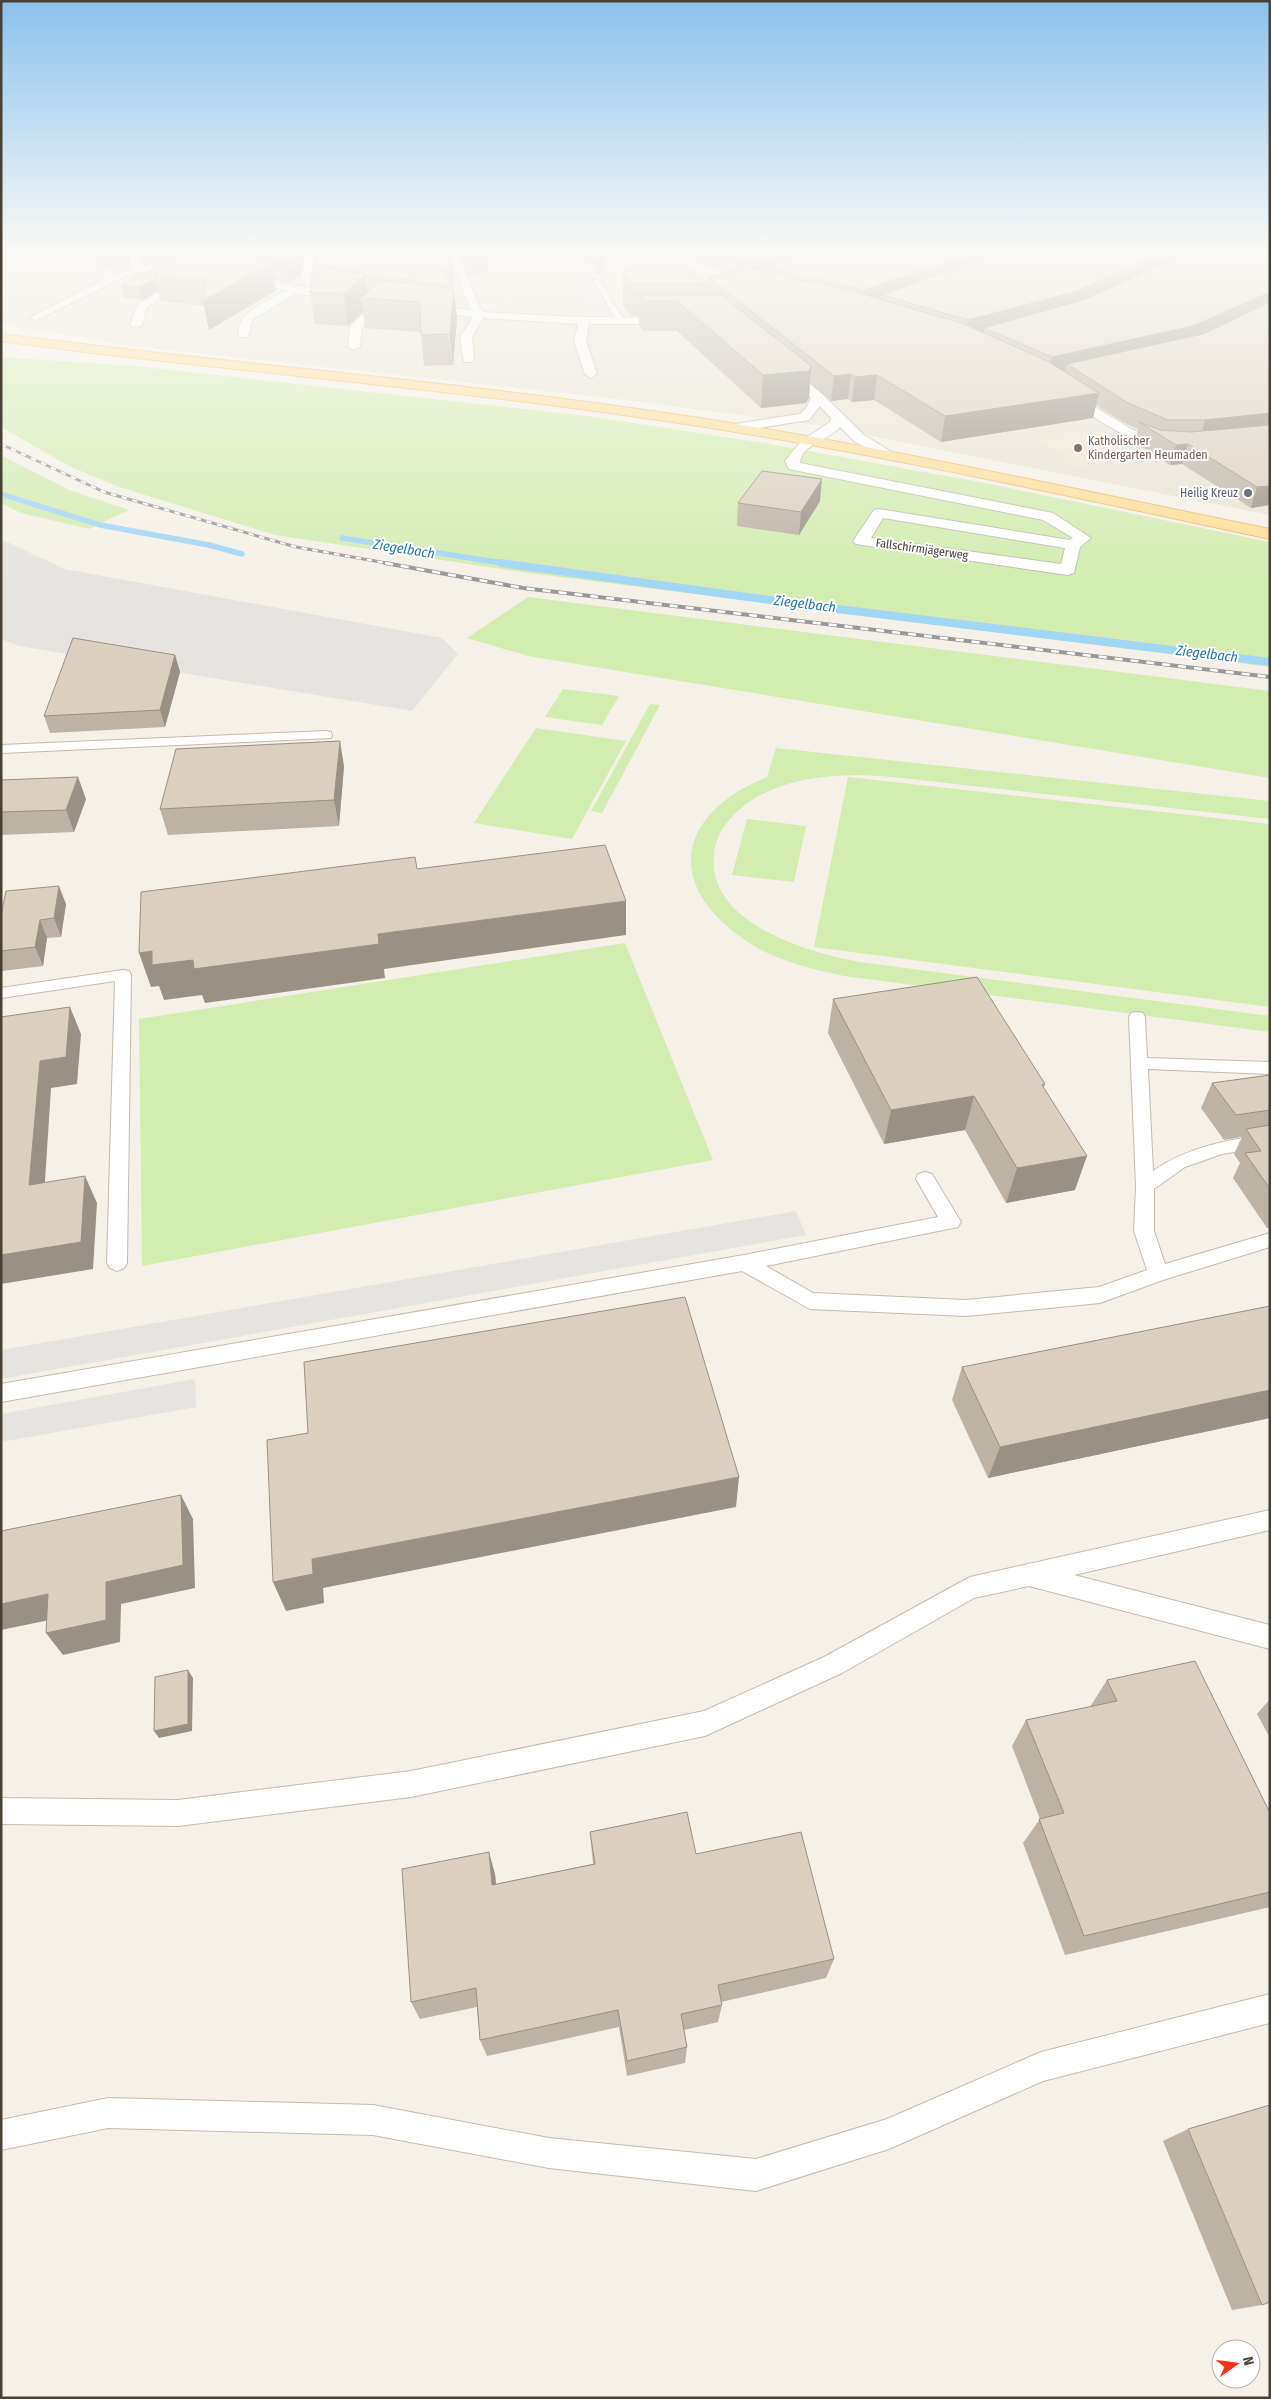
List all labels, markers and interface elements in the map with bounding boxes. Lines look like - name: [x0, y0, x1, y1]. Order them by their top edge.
- place label: Katholischer Kindergarten Heumaden: [1088, 434, 1208, 462]
- marker: Katholischer Kindergarten Heumaden: [1072, 442, 1084, 454]
- place label: Heilig Kreuz: [1180, 486, 1238, 500]
- marker: Heilig Kreuz: [1242, 487, 1254, 499]
- water label: Ziegelbach: [371, 536, 436, 562]
- street label: Fallschirmjägerweg: [875, 536, 970, 562]
- water label: Ziegelbach: [772, 592, 837, 616]
- water label: Ziegelbach: [1174, 642, 1239, 666]
- north arrow: [1211, 2339, 1261, 2389]
- text: N: [1239, 2355, 1257, 2367]

